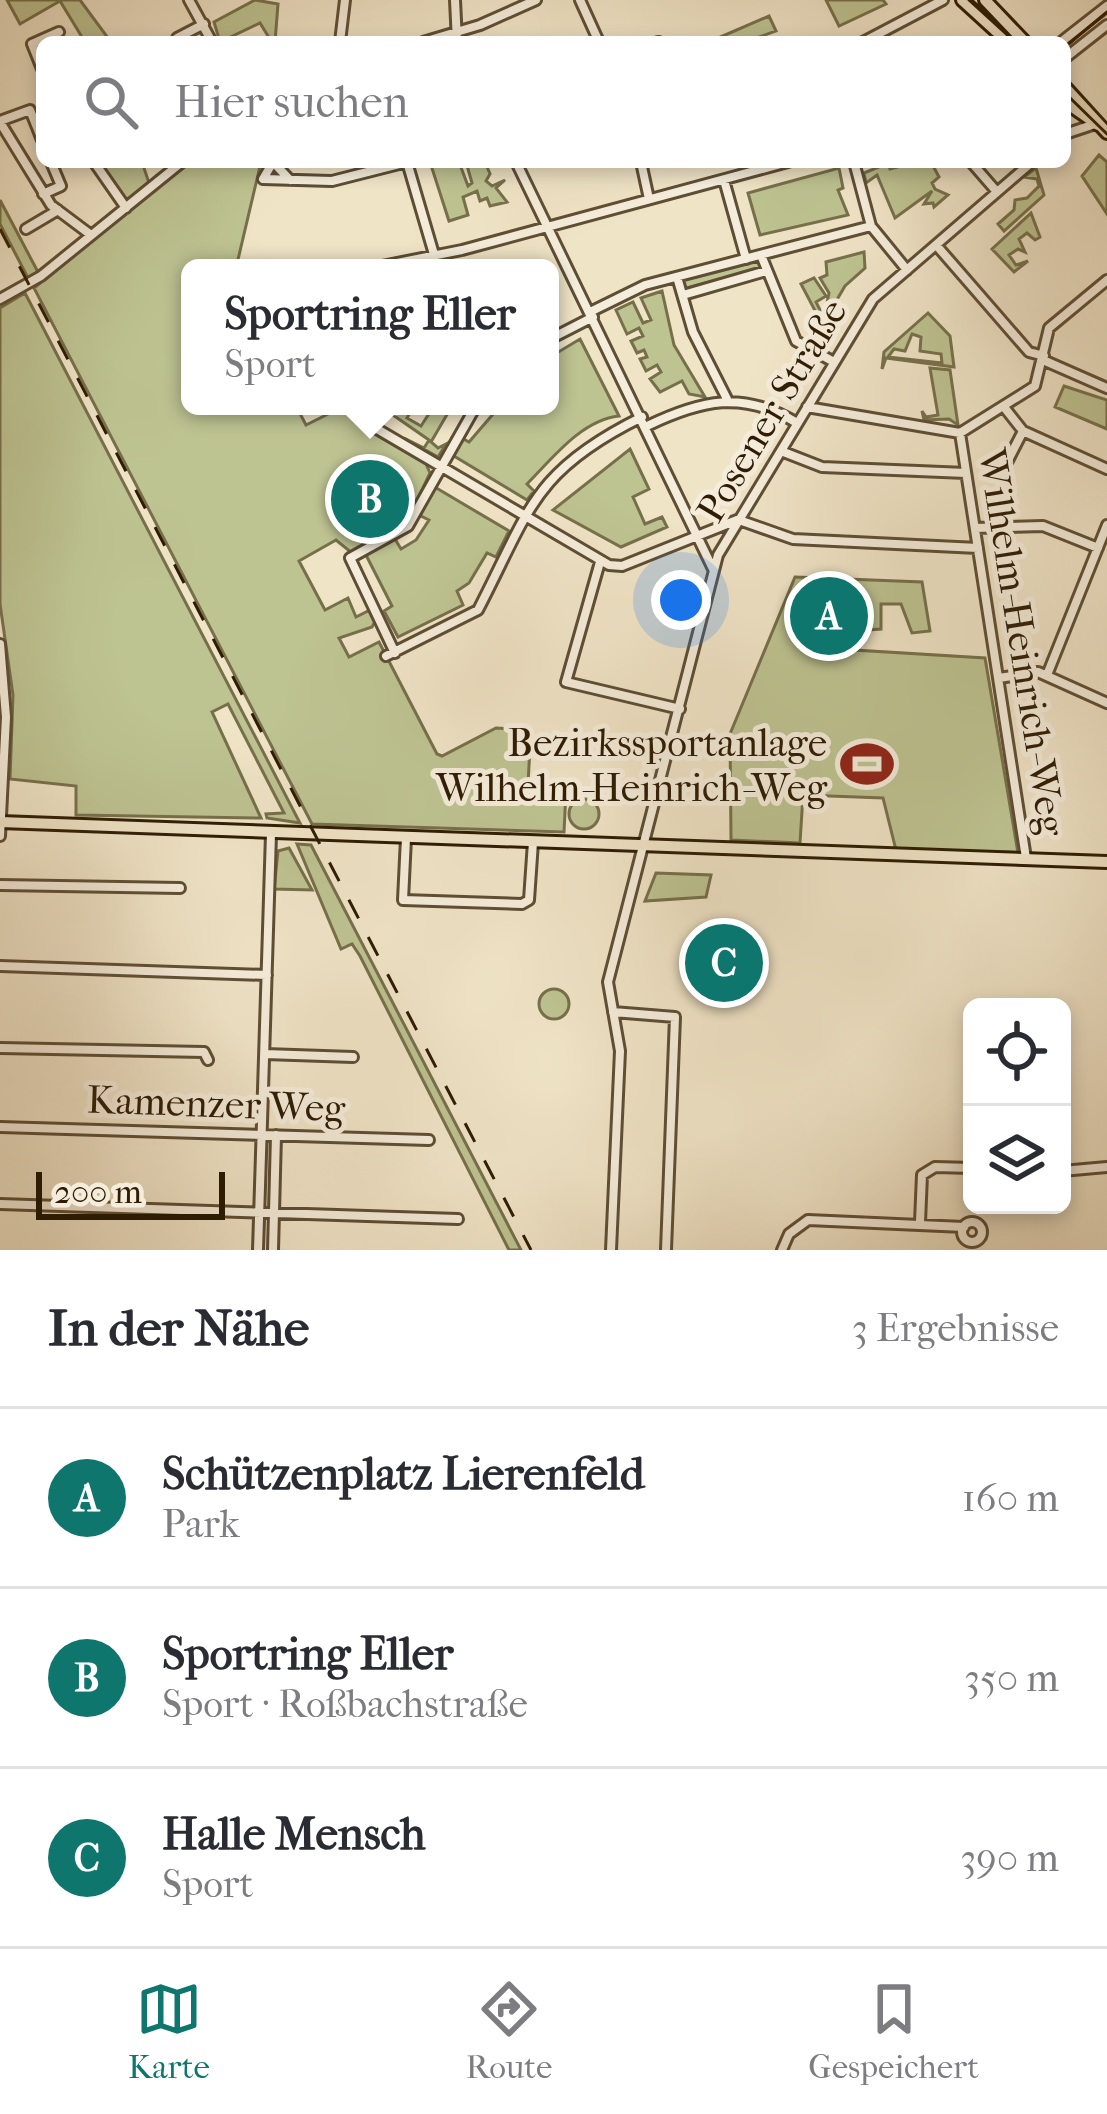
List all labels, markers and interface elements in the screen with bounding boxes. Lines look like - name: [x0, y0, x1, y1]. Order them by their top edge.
- search box: [36, 36, 1071, 168]
- icon: search: [78, 69, 144, 135]
- text: Hier suchen: [174, 76, 409, 129]
- popup: [181, 259, 559, 415]
- text: Sportring Eller: [224, 288, 516, 341]
- street label: Posener Straße: [687, 291, 857, 530]
- text: Sport: [224, 341, 316, 387]
- street label: Wilhelm-Heinrich-Weg: [969, 444, 1076, 840]
- pin: B: [331, 454, 409, 544]
- your location: [651, 570, 711, 630]
- pin: A: [790, 571, 868, 661]
- place label: Bezirkssportanlage Wilhelm-Heinrich-Weg: [435, 720, 828, 811]
- sports icon: Bezirkssportanlage Wilhelm-Heinrich-Weg: [838, 735, 896, 793]
- pin: C: [685, 918, 763, 1008]
- map controls: [963, 998, 1071, 1214]
- button: locate: [963, 998, 1071, 1106]
- street label: Kamenzer Weg: [86, 1077, 347, 1132]
- button: layers: [963, 1106, 1071, 1214]
- scale bar: [36, 1166, 225, 1219]
- text: 200 m: [54, 1173, 142, 1212]
- text: In der Nähe: [48, 1298, 309, 1358]
- text: 3 Ergebnisse: [852, 1305, 1059, 1351]
- text: Schützenplatz Lierenfeld: [162, 1448, 645, 1501]
- text: A: [74, 1475, 100, 1521]
- text: 160 m: [962, 1475, 1059, 1521]
- text: Park: [162, 1501, 240, 1547]
- text: Sportring Eller: [162, 1628, 453, 1681]
- text: B: [74, 1655, 100, 1701]
- text: 350 m: [964, 1655, 1059, 1701]
- text: Sport · Roßbachstraße: [162, 1681, 528, 1727]
- text: Halle Mensch: [162, 1808, 425, 1861]
- text: C: [74, 1835, 100, 1881]
- text: 390 m: [960, 1835, 1059, 1881]
- text: Sport: [162, 1861, 254, 1907]
- tab: Karte: [128, 1976, 210, 2087]
- tab: Route: [466, 1976, 552, 2087]
- tab: Gespeichert: [808, 1976, 979, 2087]

